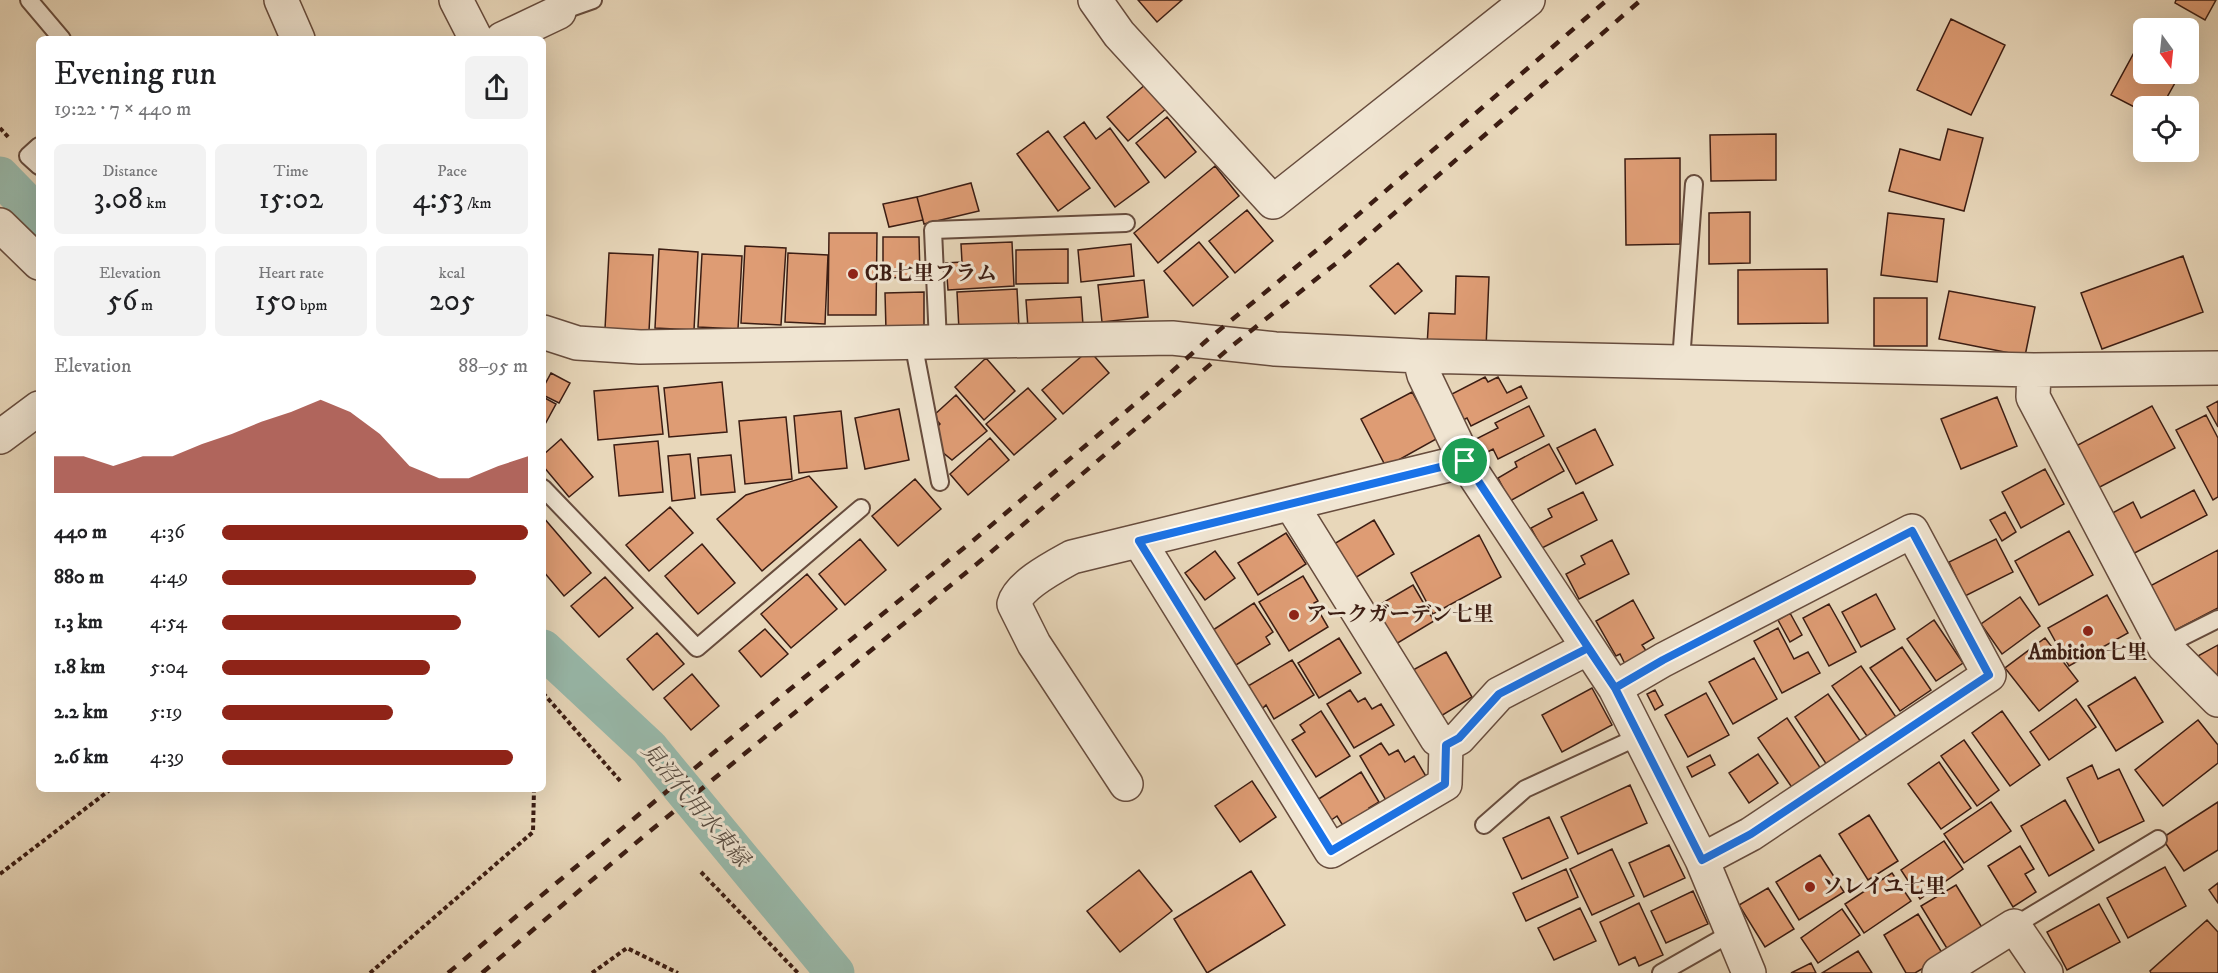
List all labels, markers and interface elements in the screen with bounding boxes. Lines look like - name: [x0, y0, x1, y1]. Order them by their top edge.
- north arrow: [2133, 18, 2199, 84]
- map controls: [2133, 18, 2199, 162]
- text: Evening run: [54, 54, 216, 95]
- button: share: [465, 56, 528, 119]
- button: locate: [2133, 96, 2199, 162]
- text: 19:22 · 7 × 440 m: [54, 97, 191, 122]
- text: Distance: [102, 161, 158, 181]
- text: Time: [274, 161, 308, 181]
- text: Pace: [437, 161, 467, 181]
- text: 3.08: [94, 181, 143, 218]
- text: 15:02: [259, 181, 323, 218]
- text: 4:53: [413, 181, 464, 218]
- text: km: [143, 193, 166, 213]
- text: /km: [464, 193, 491, 213]
- place label: CB七里フラム: [865, 261, 997, 287]
- text: Elevation: [99, 263, 161, 283]
- text: Heart rate: [258, 263, 324, 283]
- text: kcal: [439, 263, 465, 283]
- marker: CB七里フラム: [846, 267, 860, 281]
- text: 56: [107, 283, 138, 320]
- text: 150: [255, 283, 296, 320]
- text: 205: [429, 283, 475, 320]
- text: m: [138, 295, 153, 315]
- text: bpm: [296, 295, 327, 315]
- text: Elevation: [54, 354, 131, 379]
- text: 88–95 m: [458, 354, 528, 379]
- pin: [1439, 435, 1490, 486]
- icon: arrive: [1448, 444, 1481, 477]
- text: 440 m: [54, 520, 107, 545]
- text: 4:36: [150, 520, 185, 545]
- text: 880 m: [54, 565, 104, 590]
- text: 4:49: [150, 565, 188, 590]
- place label: アークガーデン七里: [1306, 602, 1494, 628]
- marker: アークガーデン七里: [1287, 608, 1301, 622]
- text: 1.3 km: [54, 610, 103, 635]
- text: 4:54: [150, 610, 187, 635]
- marker: Ambition七里: [2081, 624, 2095, 638]
- place label: Ambition七里: [2027, 640, 2148, 666]
- text: 1.8 km: [54, 655, 105, 680]
- text: 5:04: [150, 655, 187, 680]
- text: 2.2 km: [54, 700, 108, 725]
- text: 5:19: [150, 700, 182, 725]
- water label: 見沼代用水東縁: [635, 737, 757, 875]
- text: 2.6 km: [54, 745, 109, 770]
- text: 4:39: [150, 745, 184, 770]
- place label: ソレイユ七里: [1822, 874, 1946, 900]
- marker: ソレイユ七里: [1803, 880, 1817, 894]

